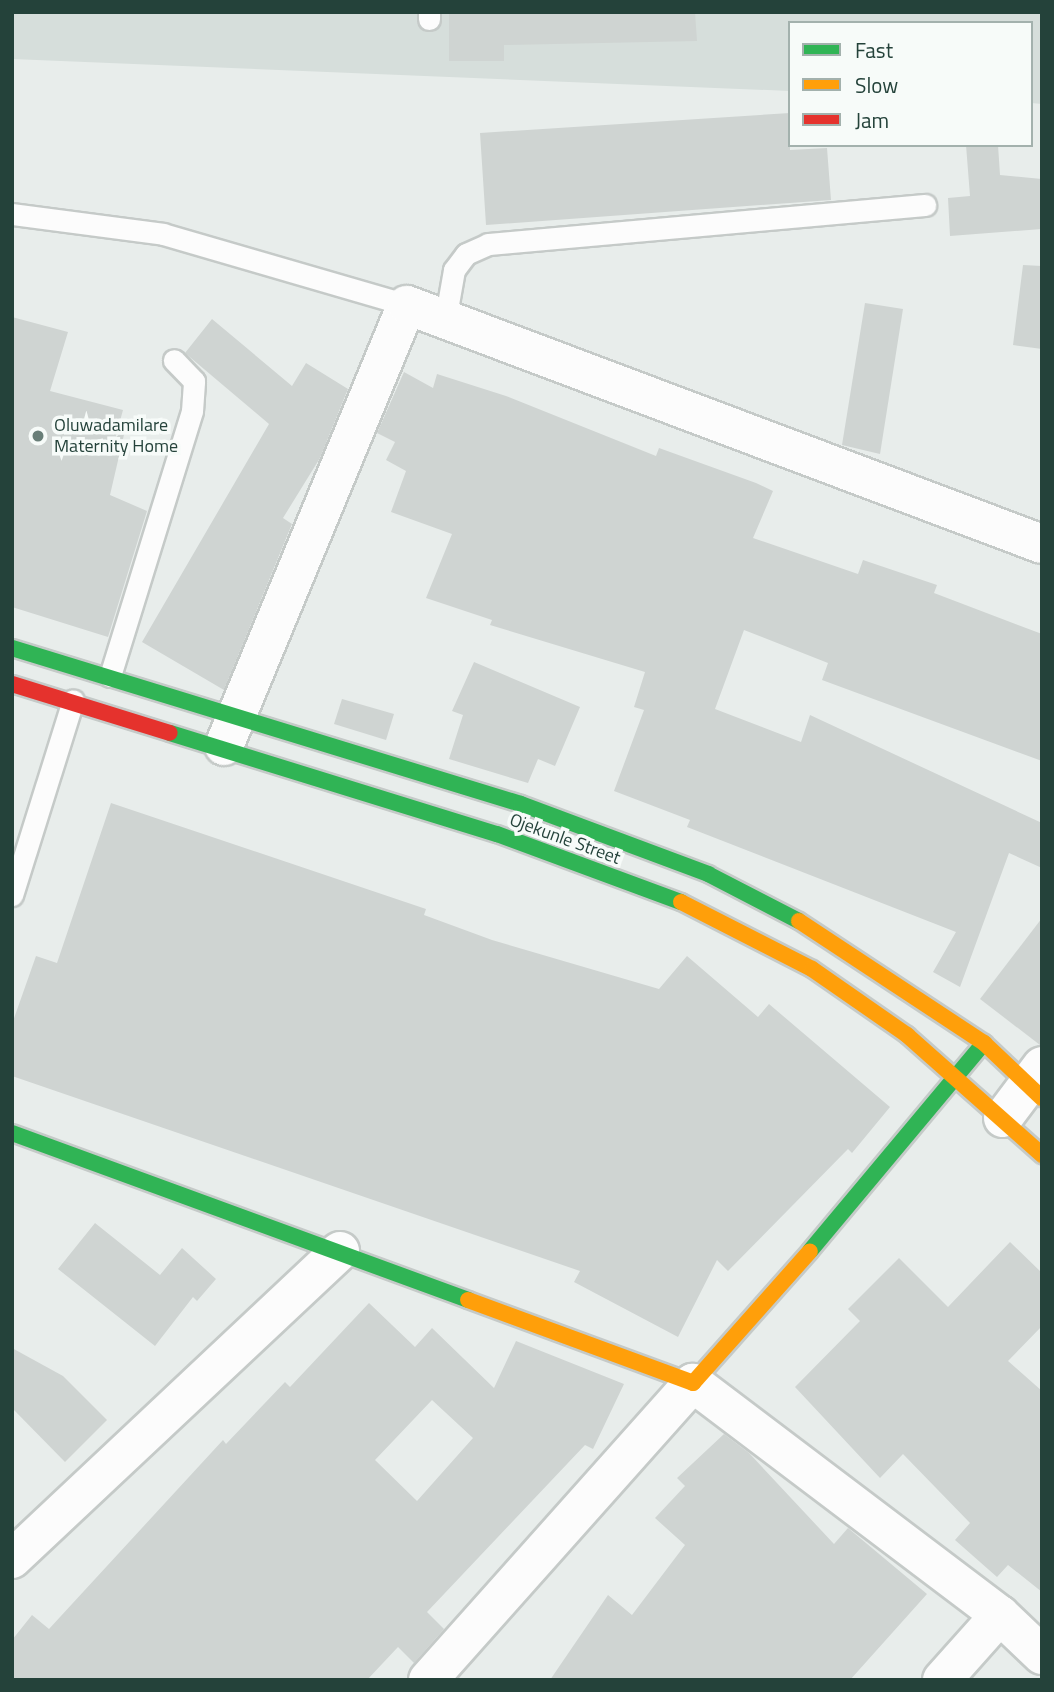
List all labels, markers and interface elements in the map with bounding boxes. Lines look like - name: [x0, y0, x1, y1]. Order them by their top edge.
- legend: [788, 21, 1033, 147]
- text: Fast: [855, 34, 893, 66]
- text: Slow: [855, 69, 898, 101]
- text: Jam: [855, 104, 889, 136]
- place label: Oluwadamilare Maternity Home: [54, 415, 178, 458]
- marker: Oluwadamilare Maternity Home: [28, 426, 48, 446]
- street label: Ojekunle Street: [507, 809, 623, 869]

